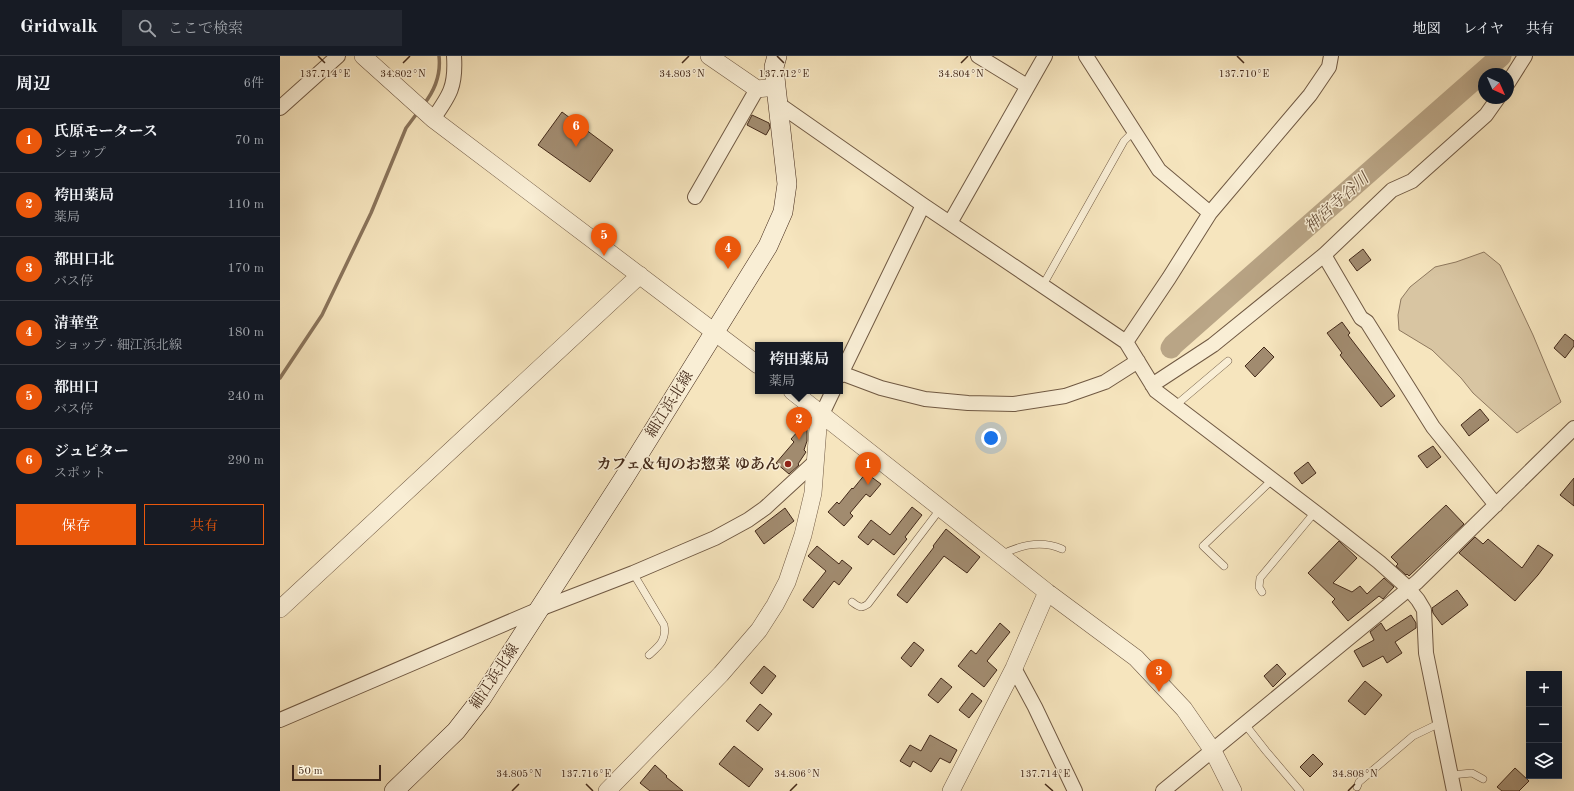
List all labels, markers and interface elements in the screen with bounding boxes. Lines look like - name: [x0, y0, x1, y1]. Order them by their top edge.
- search box: [122, 10, 402, 46]
- icon: search: [136, 17, 158, 39]
- text: Gridwalk: [20, 18, 98, 37]
- text: ここで検索: [168, 22, 243, 37]
- text: 地図: [1413, 22, 1441, 36]
- text: レイヤ: [1463, 22, 1504, 36]
- text: 共有: [1526, 22, 1554, 36]
- north arrow: [1478, 68, 1514, 104]
- text: 137.714°E: [300, 69, 350, 79]
- text: 34.802°N: [380, 69, 426, 79]
- text: 34.803°N: [659, 69, 705, 79]
- text: 137.712°E: [759, 69, 809, 79]
- text: 34.804°N: [938, 69, 984, 79]
- text: 137.710°E: [1219, 69, 1269, 79]
- text: 周辺: [16, 76, 50, 93]
- text: 6件: [243, 77, 264, 90]
- pin: 6: [563, 114, 589, 147]
- text: 氏原モータース: [54, 125, 158, 140]
- text: 1: [25, 134, 33, 147]
- text: 70 m: [235, 134, 264, 147]
- text: ショップ: [54, 147, 106, 160]
- water label: 神宮寺谷川: [1301, 168, 1374, 236]
- text: 袴田薬局: [54, 189, 114, 204]
- text: 2: [25, 198, 33, 211]
- text: 110 m: [227, 198, 264, 211]
- text: 薬局: [54, 211, 80, 224]
- pin: 5: [591, 223, 617, 256]
- pin: 4: [715, 236, 741, 269]
- text: 都田口北: [54, 253, 114, 268]
- text: 3: [25, 262, 33, 275]
- text: 170 m: [227, 262, 264, 275]
- text: バス停: [54, 275, 93, 288]
- text: 清華堂: [54, 317, 99, 332]
- text: 4: [25, 326, 33, 339]
- text: 180 m: [227, 326, 264, 339]
- text: ショップ · 細江浜北線: [54, 339, 182, 352]
- popup: [755, 342, 843, 394]
- text: 袴田薬局: [769, 353, 829, 368]
- street label: 細江浜北線: [642, 368, 697, 441]
- text: 薬局: [769, 375, 795, 388]
- text: 都田口: [54, 381, 99, 396]
- text: 5: [25, 390, 33, 403]
- text: 240 m: [227, 390, 264, 403]
- text: バス停: [54, 403, 93, 416]
- pin: 2: [786, 407, 812, 440]
- your location: [981, 428, 1001, 448]
- text: ジュピター: [54, 445, 129, 460]
- pin: 1: [855, 452, 881, 485]
- text: 6: [25, 454, 33, 467]
- text: 290 m: [227, 454, 264, 467]
- place label: カフェ＆旬のお惣菜 ゆあん: [597, 456, 780, 473]
- marker: カフェ＆旬のお惣菜 ゆあん: [783, 459, 793, 469]
- text: スポット: [54, 467, 106, 480]
- button: 保存: [16, 504, 136, 545]
- button: 共有: [144, 504, 264, 545]
- street label: 細江浜北線: [466, 640, 522, 712]
- pin: 3: [1146, 659, 1172, 692]
- map controls: [1526, 671, 1562, 779]
- button: +: [1526, 671, 1562, 707]
- button: −: [1526, 707, 1562, 743]
- button: layers: [1526, 743, 1562, 779]
- scale bar: [292, 763, 381, 782]
- text: 50 m: [298, 766, 323, 777]
- text: 34.805°N: [496, 769, 542, 779]
- text: 137.716°E: [561, 769, 611, 779]
- text: 34.806°N: [774, 769, 820, 779]
- text: 137.714°E: [1020, 769, 1070, 779]
- text: 34.808°N: [1332, 769, 1378, 779]

